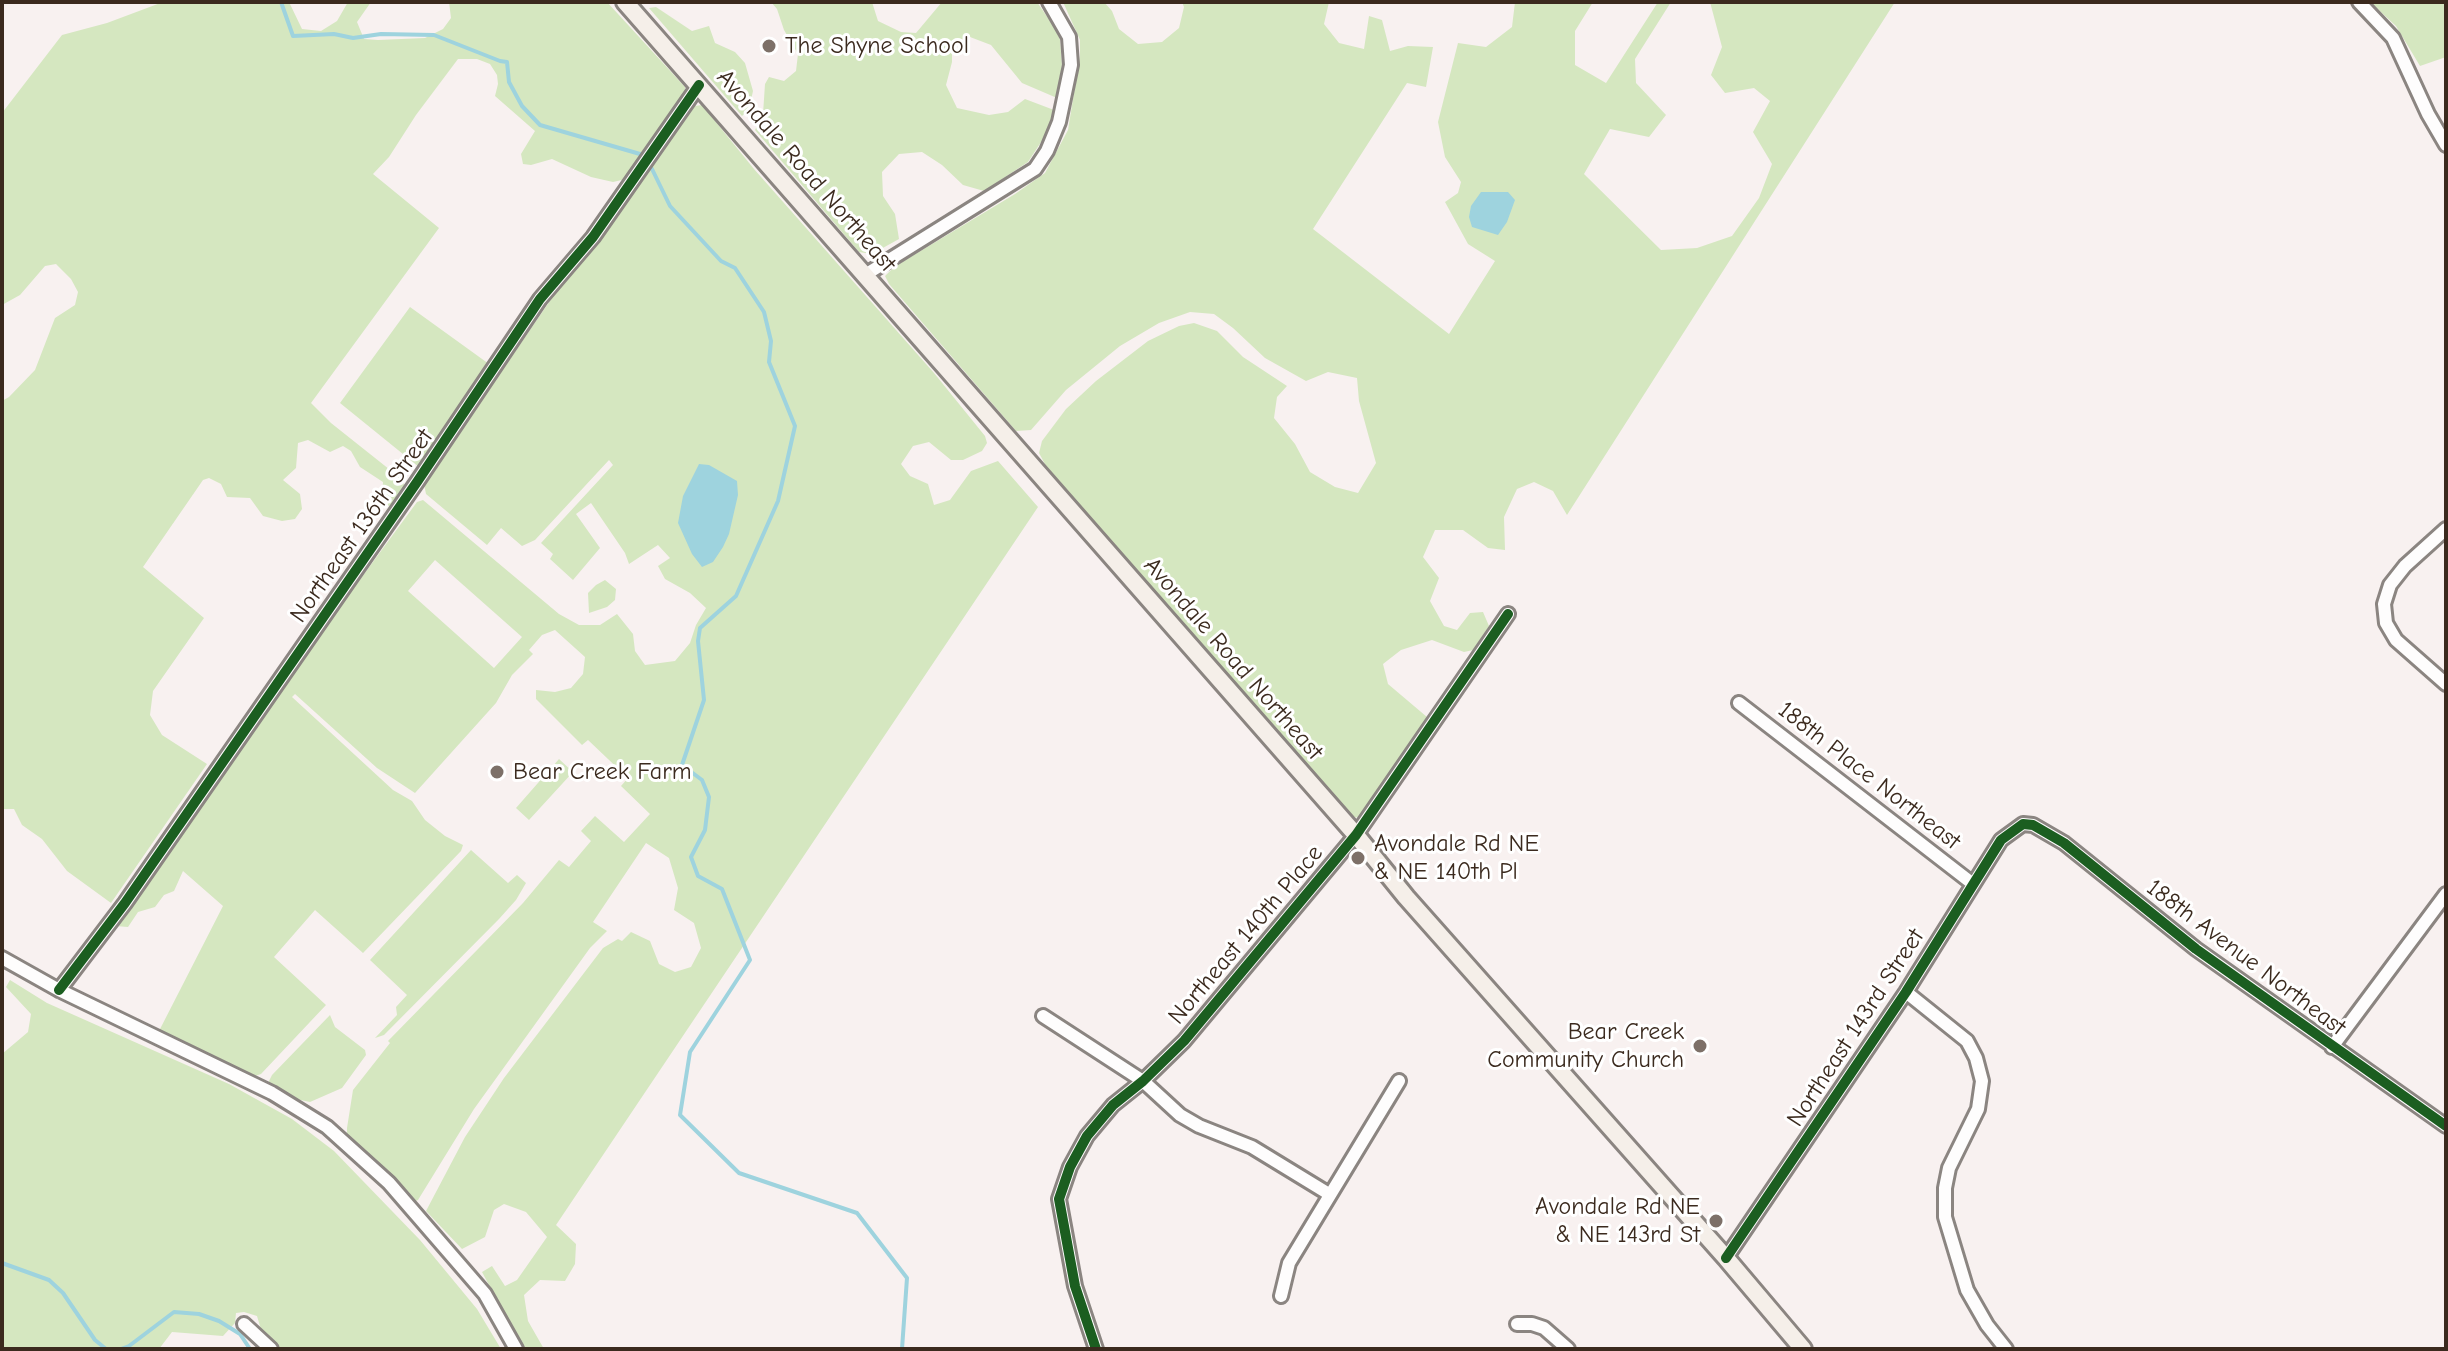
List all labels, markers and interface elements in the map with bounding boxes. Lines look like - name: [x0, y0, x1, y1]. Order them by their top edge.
- place label: The Shyne School: [785, 32, 969, 60]
- marker: The Shyne School: [760, 37, 778, 55]
- street label: Avondale Road Northeast: [710, 64, 902, 278]
- street label: Northeast 136th Street: [284, 424, 440, 628]
- street label: Avondale Road Northeast: [1137, 552, 1329, 766]
- street label: 188th Place Northeast: [1772, 696, 1966, 856]
- place label: Bear Creek Farm: [513, 758, 692, 786]
- marker: Bear Creek Farm: [488, 763, 506, 781]
- place label: Avondale Rd NE & NE 140th Pl: [1374, 830, 1539, 886]
- street label: Northeast 140th Place: [1163, 840, 1329, 1030]
- marker: Avondale Rd NE & NE 140th Pl: [1349, 849, 1367, 867]
- street label: 188th Avenue Northeast: [2141, 874, 2351, 1042]
- street label: Northeast 143rd Street: [1781, 924, 1931, 1132]
- place label: Bear Creek Community Church: [1487, 1018, 1684, 1074]
- marker: Bear Creek Community Church: [1691, 1037, 1709, 1055]
- place label: Avondale Rd NE & NE 143rd St: [1535, 1193, 1700, 1249]
- marker: Avondale Rd NE & NE 143rd St: [1707, 1212, 1725, 1230]

